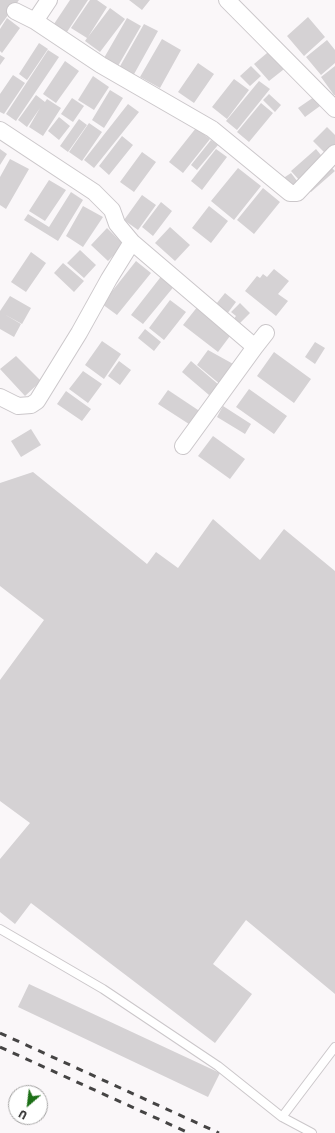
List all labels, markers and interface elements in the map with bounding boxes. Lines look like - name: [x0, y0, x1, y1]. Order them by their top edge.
- north arrow: [8, 1085, 48, 1125]
- text: U: [16, 1107, 30, 1123]

